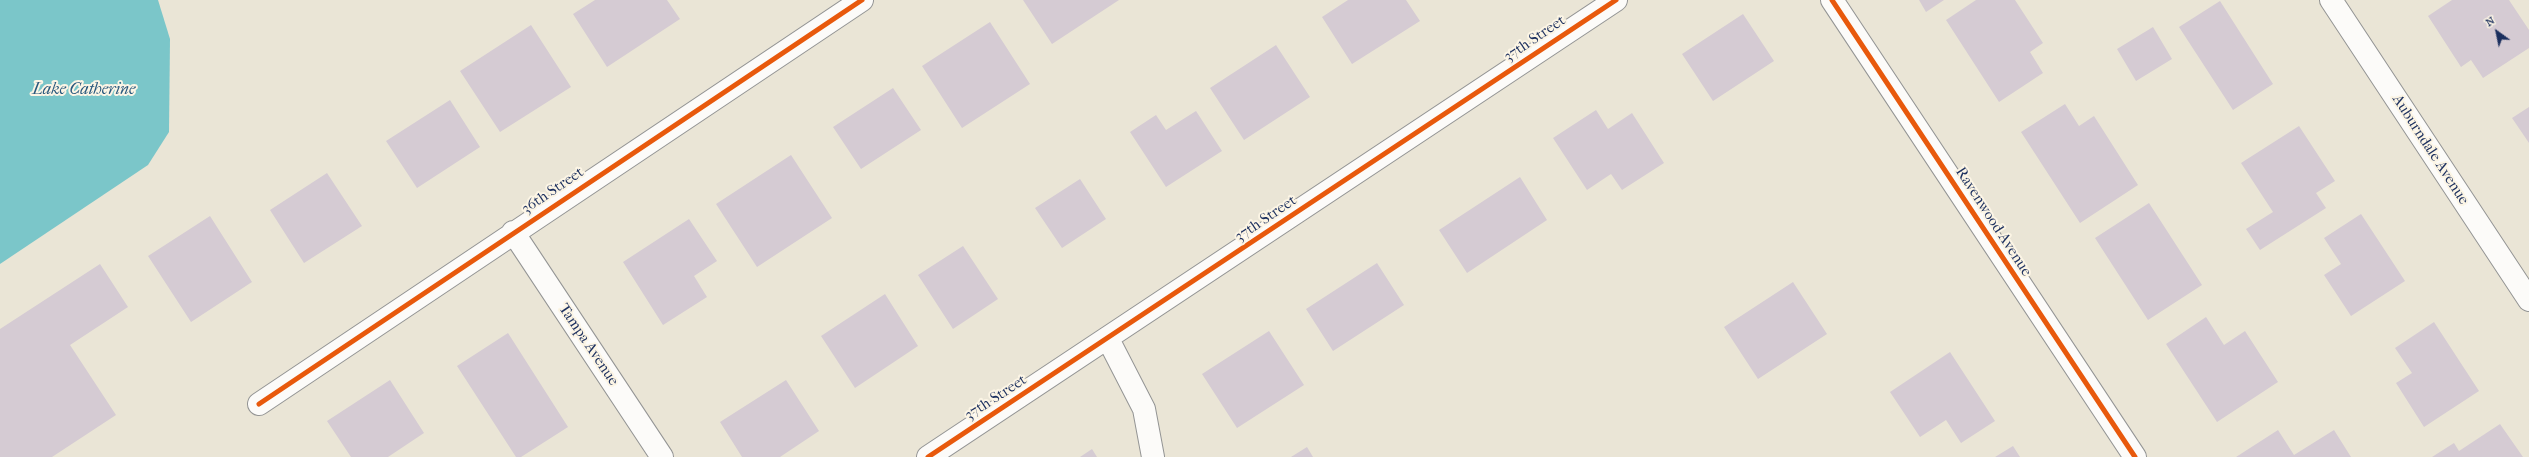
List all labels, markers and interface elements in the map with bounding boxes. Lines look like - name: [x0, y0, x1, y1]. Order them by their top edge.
- street label: 37th Street: [1501, 12, 1569, 66]
- north arrow: [2477, 12, 2517, 52]
- text: N: [2483, 14, 2497, 29]
- water label: Lake Catherine: [33, 80, 135, 100]
- street label: Auburndale Avenue: [2388, 92, 2472, 208]
- street label: 36th Street: [519, 164, 587, 218]
- street label: Ravenwood Avenue: [1951, 164, 2035, 280]
- street label: 37th Street: [1232, 192, 1300, 246]
- street label: Tampa Avenue: [554, 301, 622, 389]
- street label: 37th Street: [962, 371, 1030, 425]

